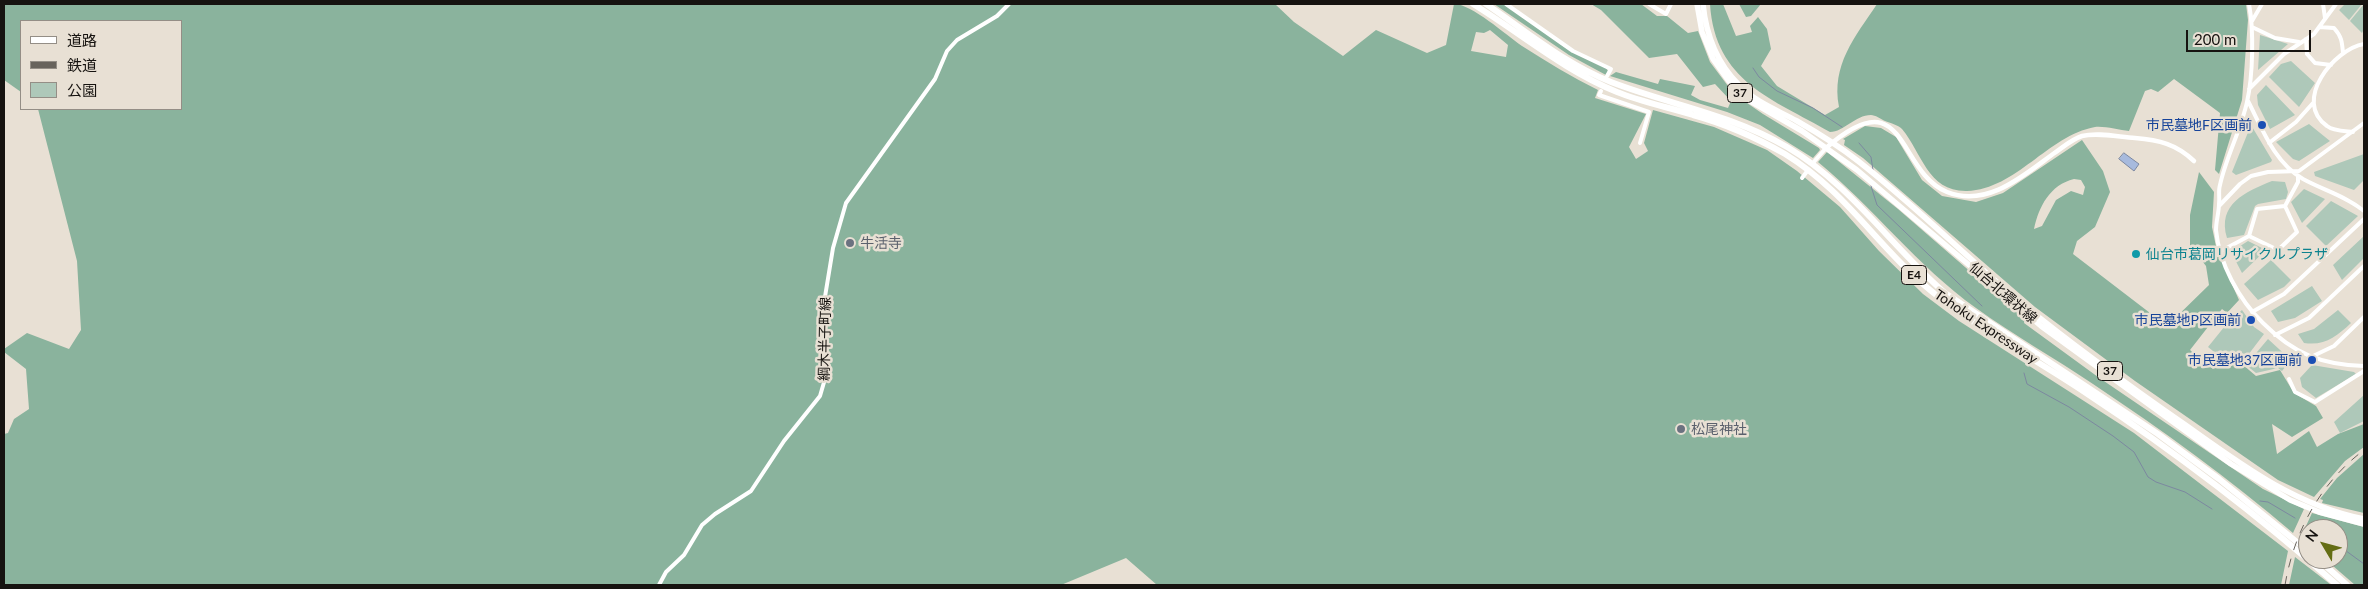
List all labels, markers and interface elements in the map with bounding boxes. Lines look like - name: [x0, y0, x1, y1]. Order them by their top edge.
- legend: [20, 20, 182, 110]
- scale bar: [2188, 20, 2313, 52]
- text: 200 m: [2194, 30, 2236, 48]
- text: 道路: [67, 31, 97, 49]
- text: 鉄道: [67, 56, 97, 74]
- text: 公園: [67, 81, 97, 99]
- road number: 37: [1728, 84, 1752, 102]
- place label: 市民墓地F区画前: [2146, 117, 2252, 133]
- marker: 市民墓地F区画前: [2256, 119, 2268, 131]
- place label: 牛活寺: [860, 235, 902, 251]
- marker: 牛活寺: [844, 237, 856, 249]
- place label: 仙台市葛岡リサイクルプラザ: [2146, 246, 2328, 262]
- marker: 仙台市葛岡リサイクルプラザ: [2130, 248, 2142, 260]
- street label: 仙台北環状線: [1966, 259, 2040, 327]
- road number: E4: [1902, 266, 1926, 284]
- street label: Tohoku Expressway: [1931, 286, 2041, 368]
- street label: 綱木半子町線: [816, 297, 834, 381]
- place label: 市民墓地P区画前: [2135, 312, 2241, 328]
- marker: 市民墓地P区画前: [2245, 314, 2257, 326]
- place label: 市民墓地37区画前: [2188, 352, 2302, 368]
- marker: 市民墓地37区画前: [2306, 354, 2318, 366]
- road number: 37: [2098, 362, 2122, 381]
- place label: 松尾神社: [1691, 421, 1747, 437]
- marker: 松尾神社: [1675, 423, 1687, 435]
- north arrow: [2298, 519, 2348, 569]
- text: N: [2301, 526, 2321, 545]

